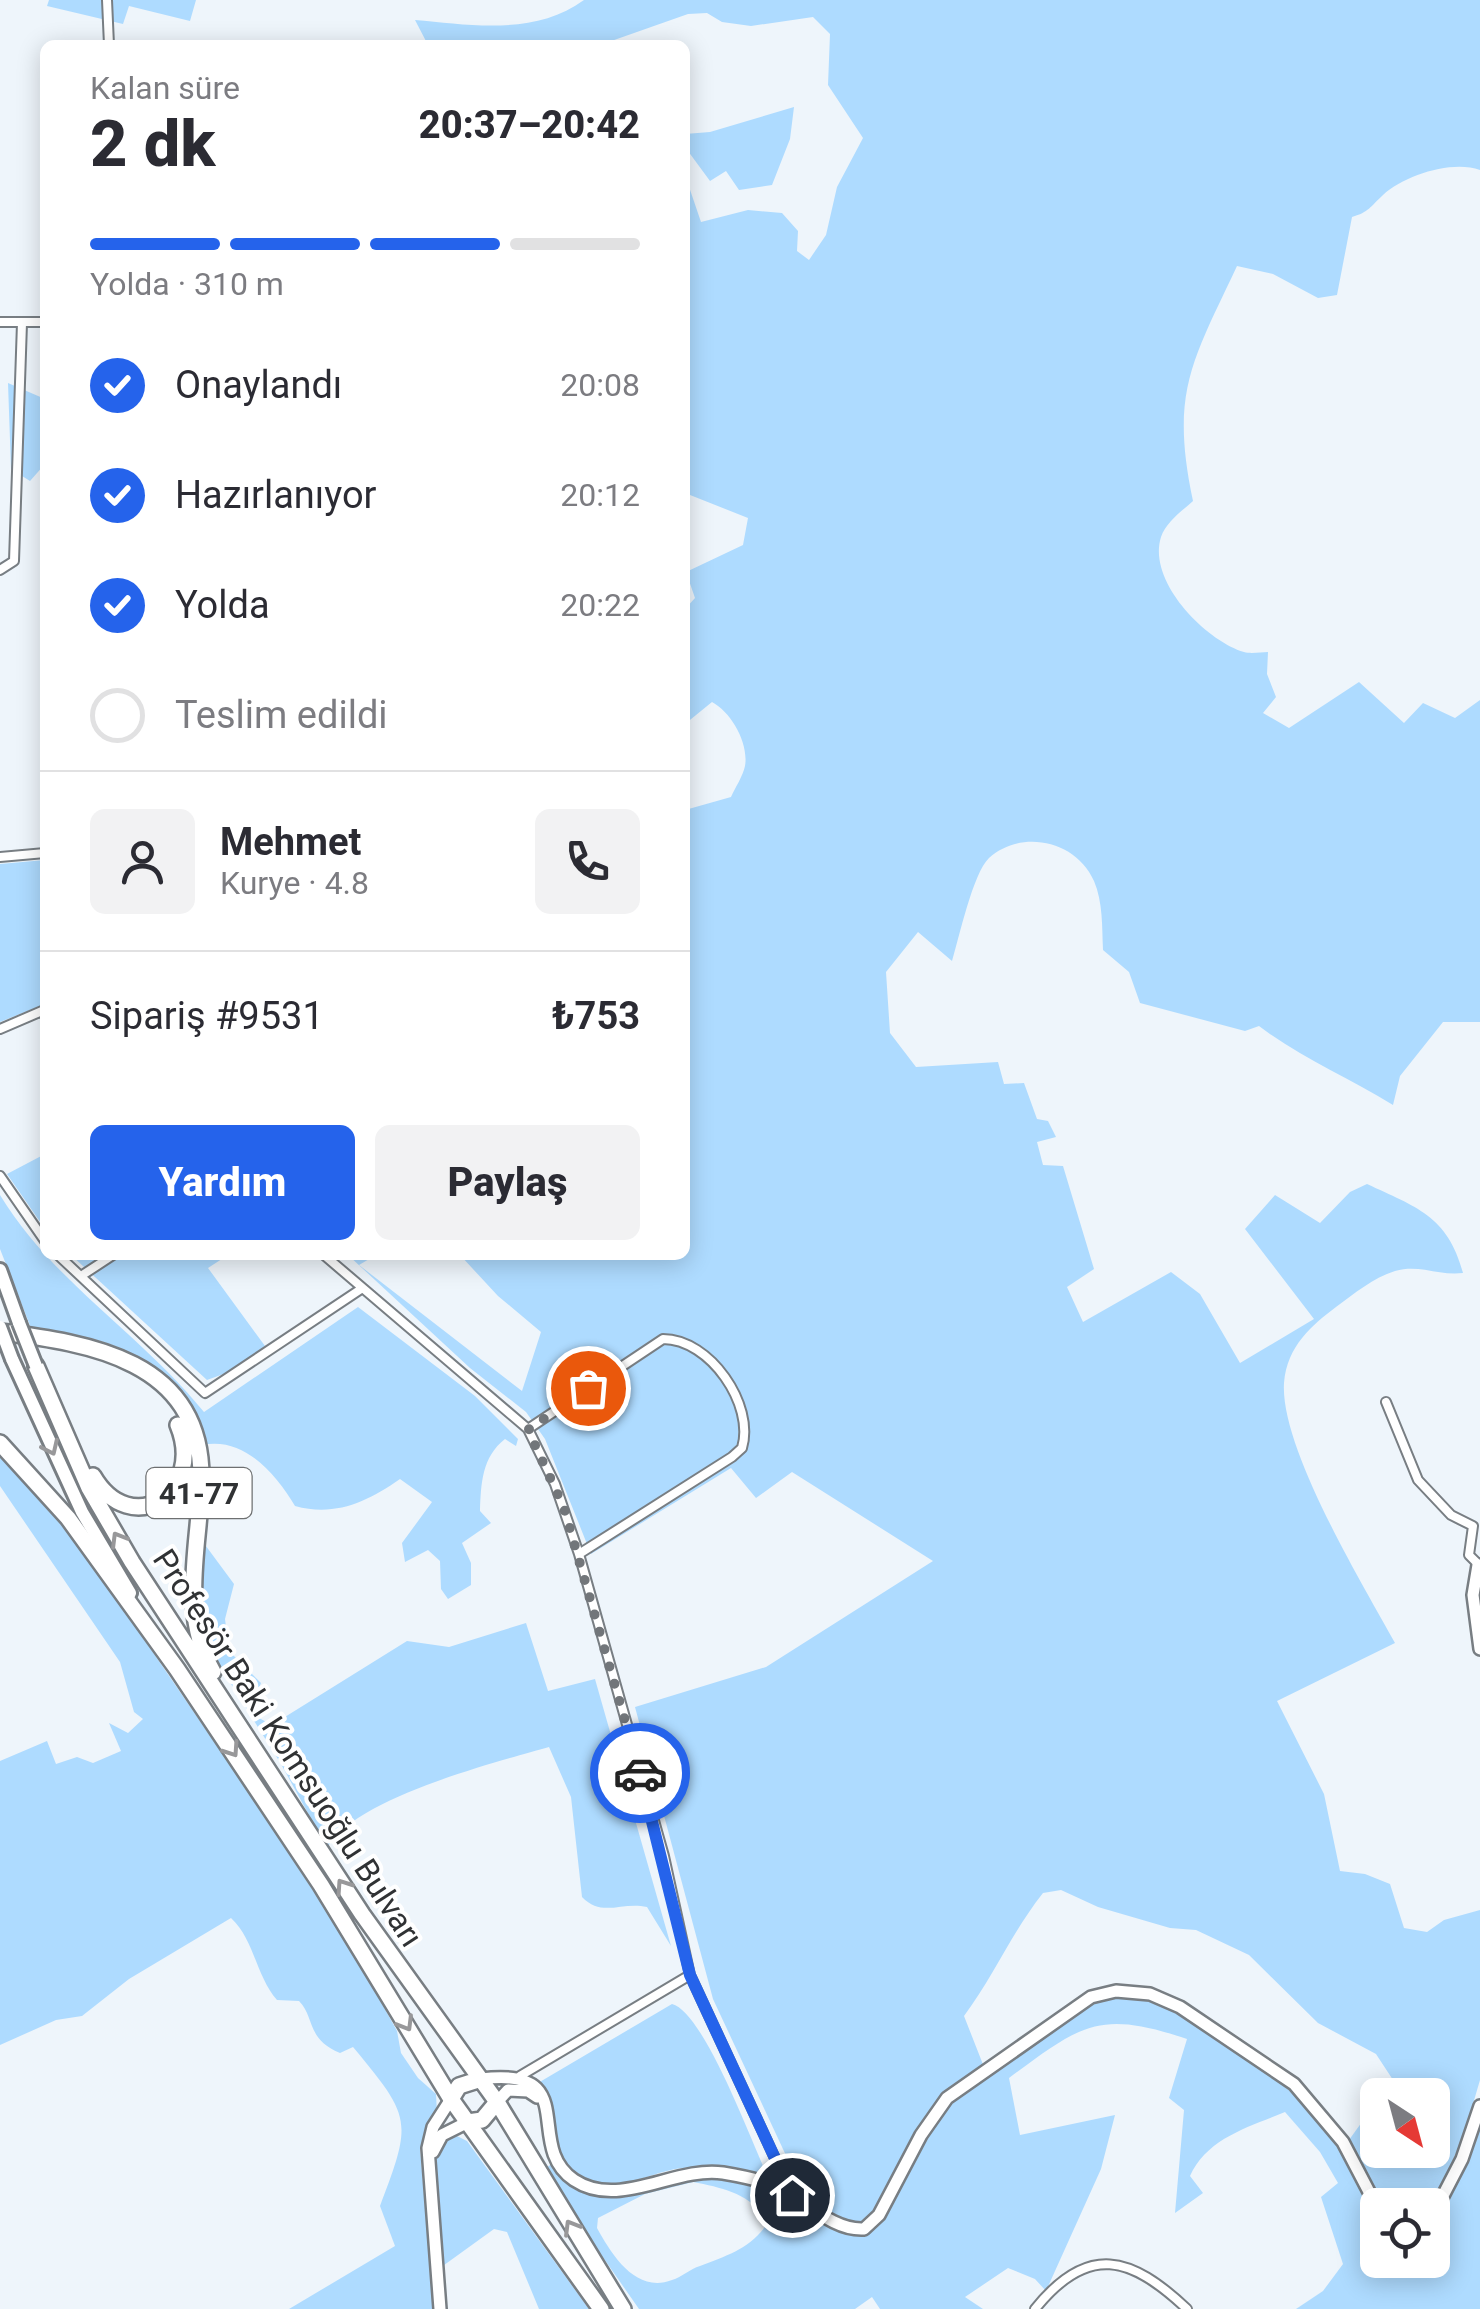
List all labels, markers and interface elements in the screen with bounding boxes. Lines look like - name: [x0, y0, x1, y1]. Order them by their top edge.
- text: Kalan süre: [90, 69, 240, 107]
- text: 20:37–20:42: [419, 103, 640, 147]
- text: 2 dk: [90, 106, 215, 182]
- text: Yolda · 310 m: [90, 265, 284, 303]
- icon: check: [90, 358, 145, 413]
- text: Onaylandı: [175, 363, 342, 407]
- text: 20:08: [560, 366, 640, 404]
- icon: check: [90, 468, 145, 523]
- text: Hazırlanıyor: [175, 473, 376, 517]
- text: 20:12: [560, 476, 640, 514]
- icon: check: [90, 578, 145, 633]
- text: Yolda: [175, 583, 270, 627]
- text: 20:22: [560, 586, 640, 624]
- text: Teslim edildi: [175, 693, 388, 737]
- button: person: [90, 809, 195, 914]
- button: phone: [535, 809, 640, 914]
- text: Mehmet: [220, 820, 361, 864]
- text: Kurye · 4.8: [220, 864, 369, 902]
- text: Sipariş #9531: [90, 994, 324, 1038]
- text: ₺753: [552, 994, 640, 1038]
- button: Yardım: [90, 1125, 355, 1240]
- button: Paylaş: [375, 1125, 640, 1240]
- pin: [546, 1346, 631, 1431]
- icon: bag: [561, 1361, 616, 1416]
- one-way arrow: [38, 1438, 58, 1456]
- road number: 41-77: [146, 1468, 252, 1518]
- one-way arrow: [111, 1532, 130, 1550]
- street label: Profesör Baki Komsuoğlu Bulvarı: [145, 1542, 431, 1954]
- courier: [590, 1723, 690, 1823]
- one-way arrow: [220, 1738, 238, 1757]
- icon: car: [613, 1746, 668, 1801]
- one-way arrow: [336, 1879, 355, 1897]
- one-way arrow: [393, 2013, 412, 2031]
- north arrow: [1360, 2078, 1450, 2168]
- map controls: [1360, 2078, 1450, 2278]
- pin: [750, 2153, 835, 2238]
- icon: home: [765, 2168, 820, 2223]
- button: locate: [1360, 2188, 1450, 2278]
- one-way arrow: [564, 2220, 583, 2238]

